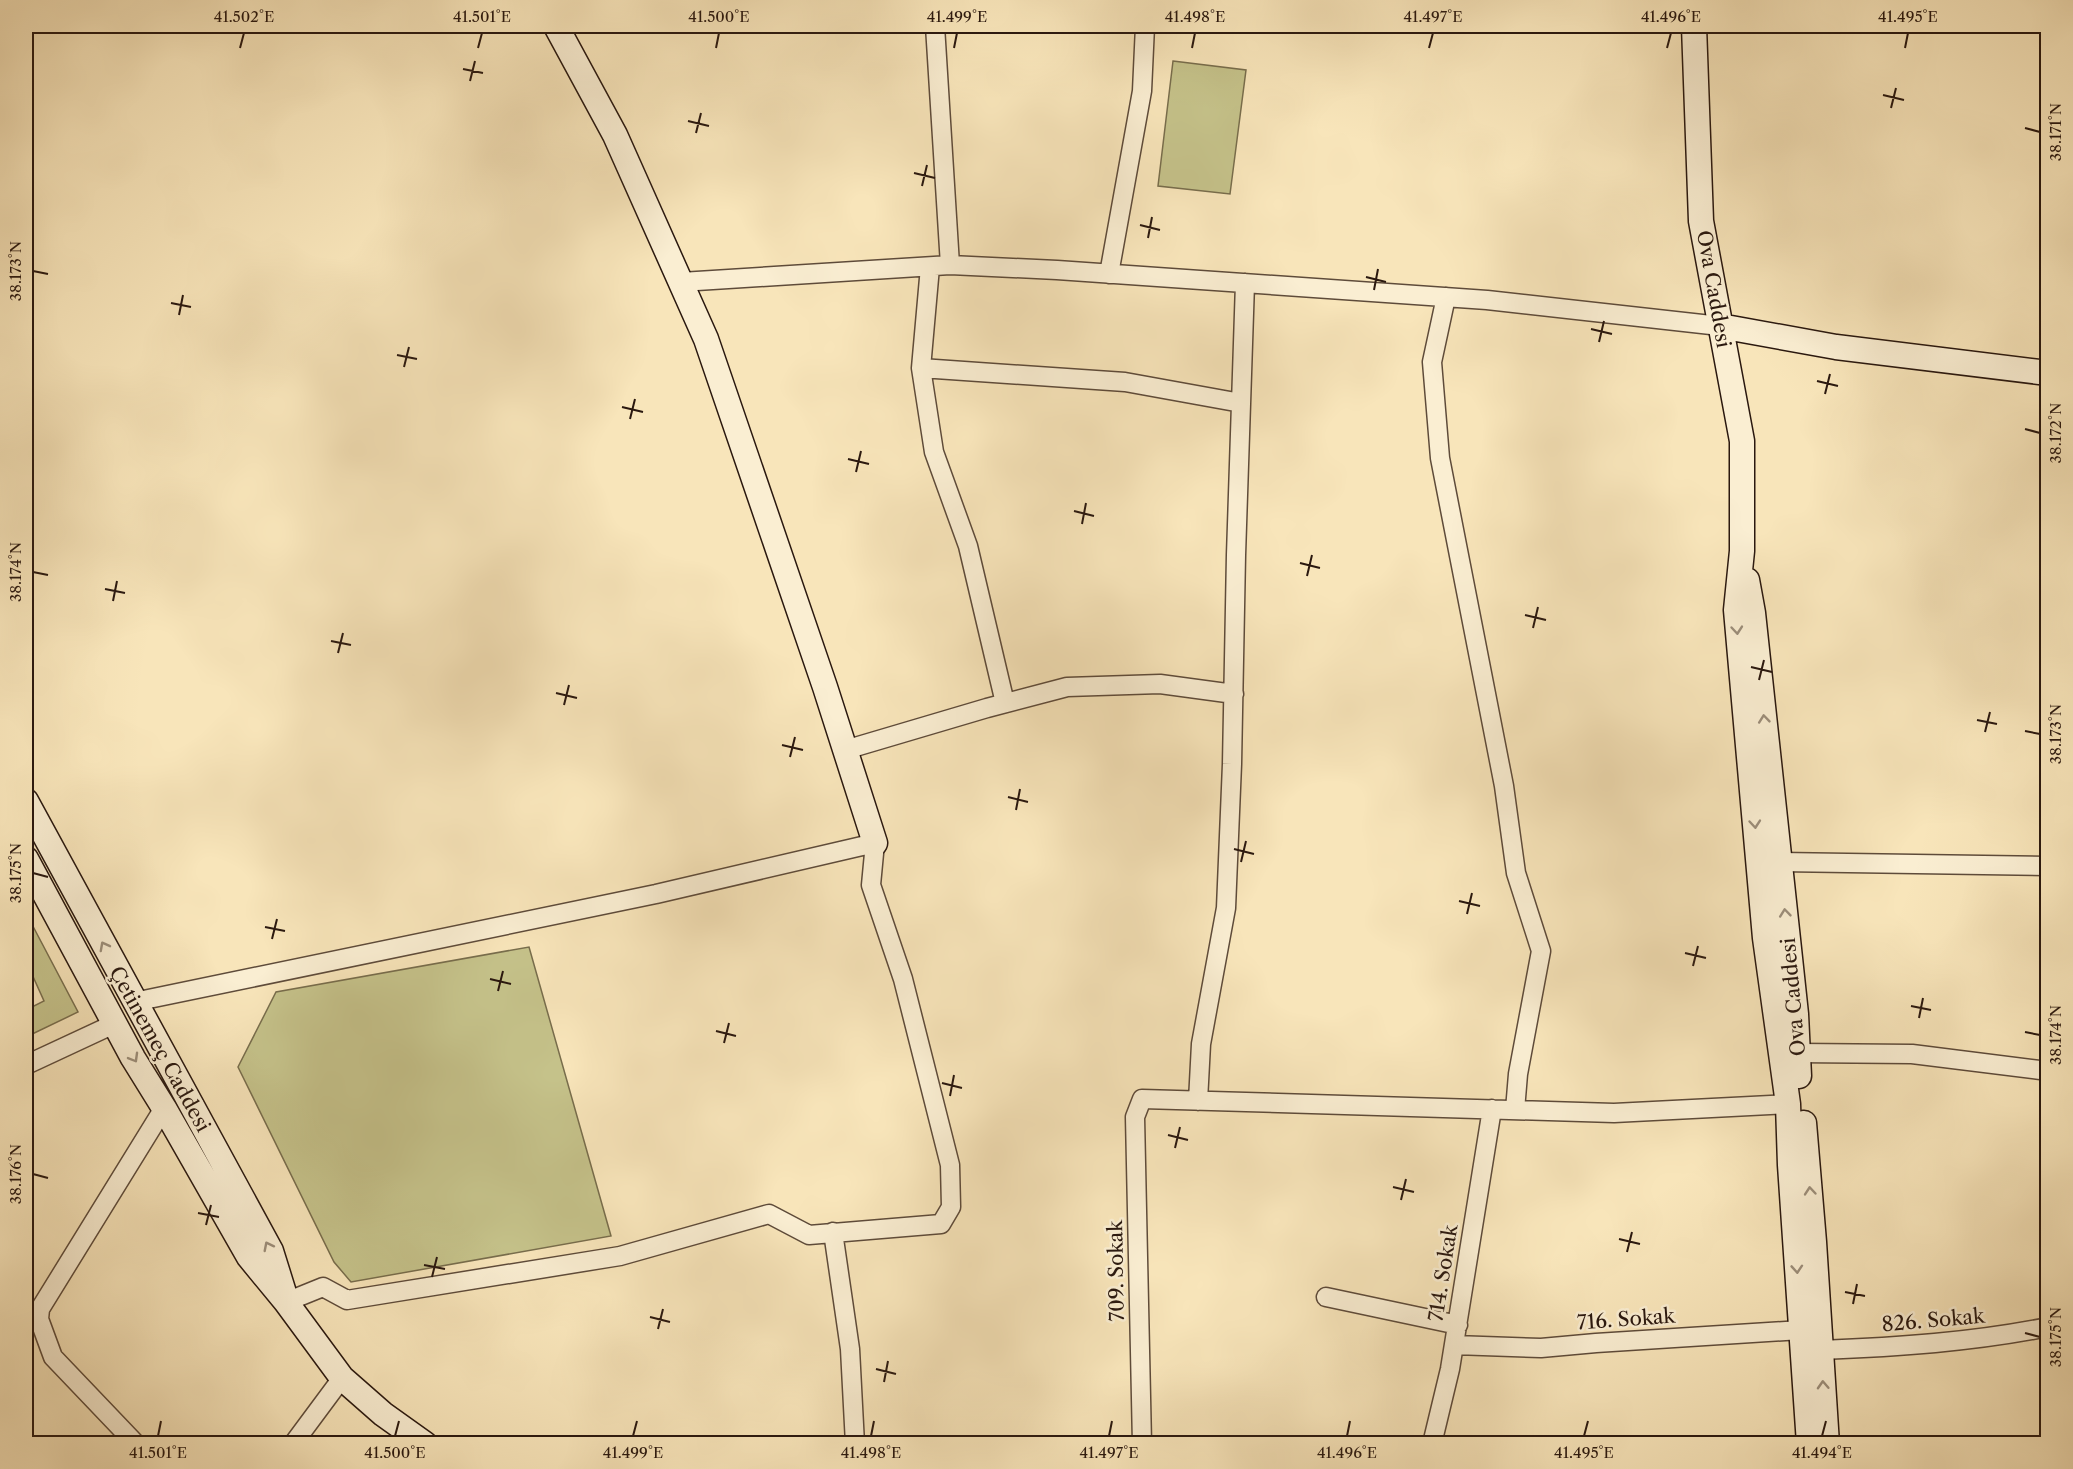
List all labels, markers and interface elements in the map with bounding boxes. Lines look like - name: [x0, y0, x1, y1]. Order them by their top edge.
- text: 41.502°E: [214, 7, 274, 26]
- text: 41.501°E: [453, 7, 511, 26]
- text: 41.500°E: [688, 7, 750, 26]
- text: 41.499°E: [927, 7, 987, 26]
- text: 41.498°E: [1165, 7, 1225, 26]
- text: 41.497°E: [1403, 7, 1463, 26]
- text: 41.496°E: [1641, 7, 1701, 26]
- text: 41.495°E: [1878, 7, 1938, 26]
- text: 38.171°N: [2046, 103, 2065, 161]
- street label: Ova Caddesi: [1692, 228, 1736, 350]
- text: 38.173°N: [6, 241, 25, 301]
- text: 38.172°N: [2046, 403, 2065, 463]
- text: 38.174°N: [6, 542, 25, 602]
- one-way arrow: [1731, 626, 1744, 635]
- text: 38.173°N: [2046, 704, 2065, 764]
- one-way arrow: [1759, 714, 1771, 723]
- one-way arrow: [1748, 820, 1761, 829]
- text: 38.175°N: [6, 843, 25, 903]
- one-way arrow: [1780, 908, 1792, 917]
- street label: Ova Caddesi: [1776, 937, 1810, 1057]
- one-way arrow: [100, 942, 111, 952]
- street label: Çetinemeç Caddesi: [104, 962, 216, 1136]
- text: 38.174°N: [2046, 1005, 2065, 1065]
- one-way arrow: [126, 1052, 138, 1062]
- text: 38.176°N: [6, 1144, 25, 1204]
- one-way arrow: [1804, 1186, 1817, 1195]
- street label: 709. Sokak: [1103, 1219, 1129, 1322]
- street label: 714. Sokak: [1423, 1221, 1463, 1323]
- one-way arrow: [263, 1242, 275, 1253]
- one-way arrow: [1790, 1265, 1803, 1274]
- street label: 826. Sokak: [1881, 1303, 1987, 1336]
- street label: 716. Sokak: [1576, 1304, 1677, 1334]
- text: 38.175°N: [2046, 1307, 2065, 1367]
- one-way arrow: [1817, 1381, 1830, 1390]
- text: 41.501°E: [129, 1443, 187, 1462]
- text: 41.500°E: [364, 1443, 426, 1462]
- text: 41.499°E: [603, 1443, 663, 1462]
- text: 41.498°E: [841, 1443, 901, 1462]
- text: 41.497°E: [1079, 1443, 1139, 1462]
- text: 41.496°E: [1317, 1443, 1377, 1462]
- text: 41.495°E: [1554, 1443, 1614, 1462]
- text: 41.494°E: [1792, 1443, 1852, 1462]

